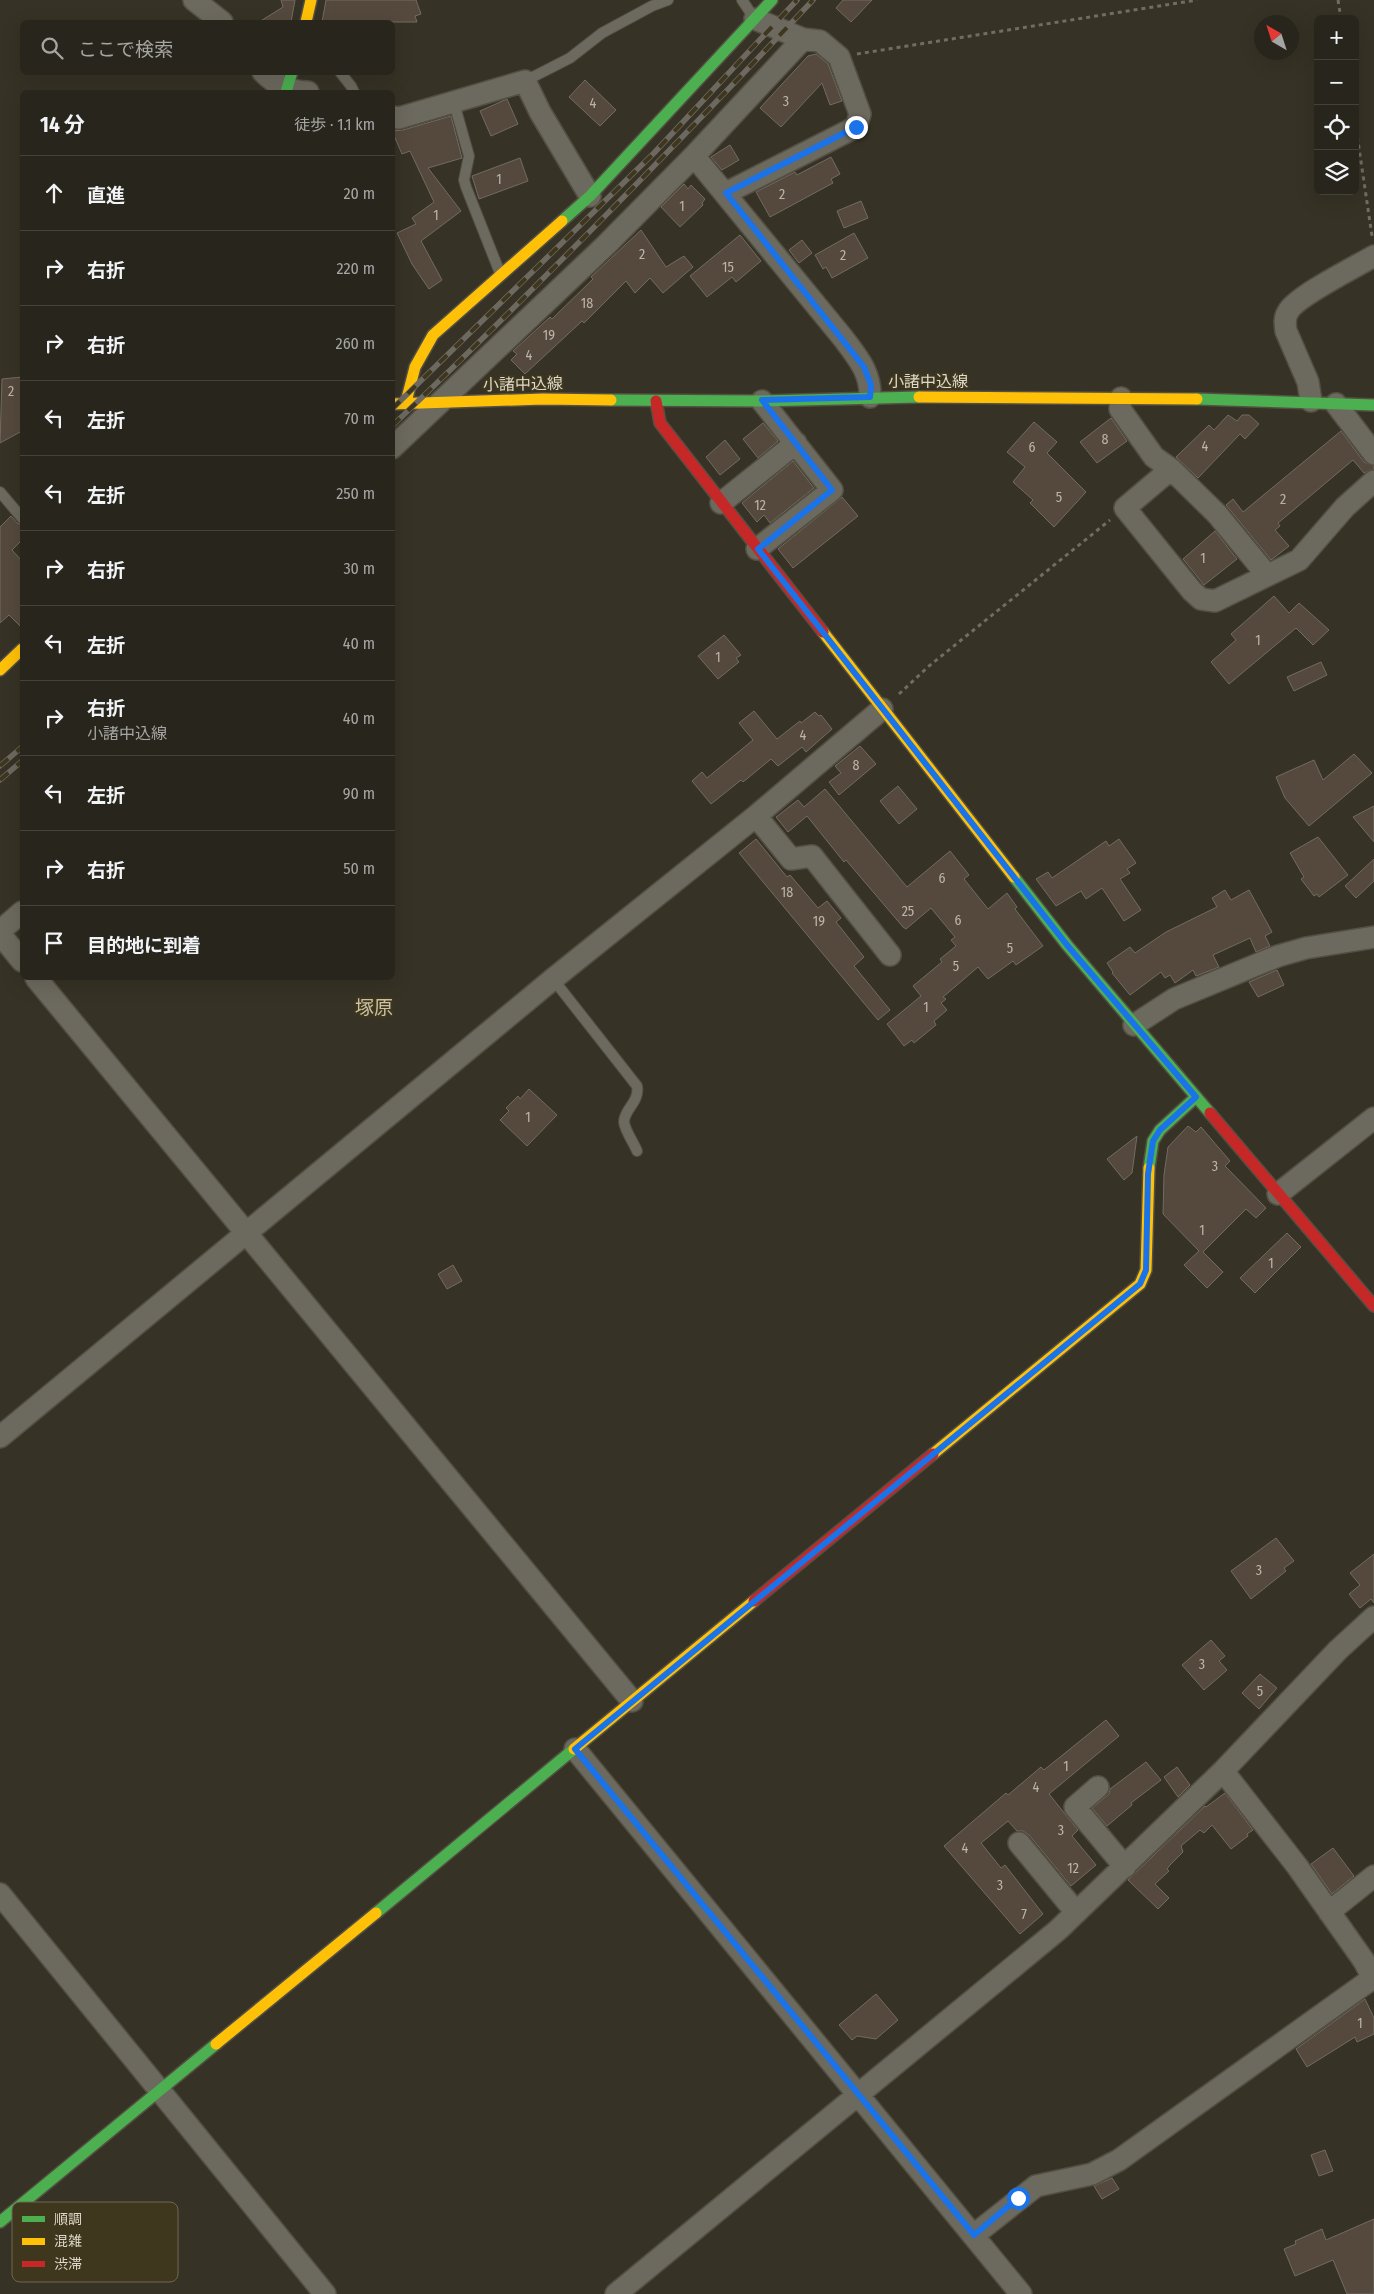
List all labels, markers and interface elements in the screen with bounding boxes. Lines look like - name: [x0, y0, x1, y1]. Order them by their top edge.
- north arrow: [1254, 15, 1299, 60]
- map controls: [1314, 15, 1359, 195]
- button: +: [1314, 15, 1359, 60]
- search box: [20, 20, 395, 75]
- icon: search: [38, 34, 66, 62]
- text: ここで検索: [78, 38, 173, 61]
- button: −: [1314, 60, 1359, 105]
- house number: 3: [783, 93, 789, 110]
- house number: 4: [590, 95, 597, 112]
- button: locate: [1314, 105, 1359, 150]
- text: 14 分: [40, 112, 85, 138]
- text: 徒歩 · 1.1 km: [294, 115, 375, 134]
- route end: [845, 116, 868, 139]
- button: layers: [1314, 150, 1359, 195]
- house number: 1: [496, 171, 502, 188]
- icon: ahead: [40, 179, 68, 207]
- text: 直進: [87, 184, 125, 207]
- text: 20 m: [344, 184, 375, 203]
- house number: 2: [779, 186, 785, 203]
- house number: 1: [679, 198, 685, 215]
- house number: 1: [433, 207, 439, 224]
- house number: 2: [639, 246, 645, 263]
- house number: 2: [840, 247, 846, 264]
- icon: right: [40, 254, 68, 282]
- text: 右折: [87, 259, 125, 282]
- text: 220 m: [336, 259, 375, 278]
- house number: 15: [722, 259, 734, 276]
- house number: 18: [581, 295, 593, 312]
- house number: 19: [543, 327, 555, 344]
- icon: right: [40, 329, 68, 357]
- text: 右折: [87, 334, 125, 357]
- text: 260 m: [336, 334, 375, 353]
- house number: 4: [526, 347, 533, 364]
- street label: 小諸中込線: [888, 372, 968, 391]
- street label: 小諸中込線: [483, 374, 563, 394]
- house number: 2: [8, 383, 14, 400]
- icon: left: [40, 404, 68, 432]
- text: 左折: [87, 409, 125, 432]
- text: 70 m: [344, 409, 375, 428]
- house number: 8: [1102, 431, 1109, 448]
- house number: 4: [1202, 438, 1209, 455]
- house number: 6: [1029, 439, 1036, 456]
- icon: left: [40, 479, 68, 507]
- text: 左折: [87, 484, 125, 507]
- text: 250 m: [336, 484, 375, 503]
- house number: 5: [1056, 489, 1062, 506]
- house number: 2: [1280, 491, 1286, 508]
- house number: 12: [754, 497, 766, 514]
- house number: 1: [1200, 550, 1206, 567]
- icon: right: [40, 554, 68, 582]
- text: 右折: [87, 559, 125, 582]
- text: 30 m: [343, 559, 375, 578]
- icon: left: [40, 629, 68, 657]
- house number: 1: [1255, 632, 1261, 649]
- text: 左折: [87, 634, 125, 657]
- text: 40 m: [343, 634, 375, 653]
- house number: 1: [715, 649, 721, 666]
- text: 右折: [87, 697, 125, 720]
- icon: right: [40, 704, 68, 732]
- text: 40 m: [343, 709, 375, 728]
- text: 小諸中込線: [87, 724, 167, 743]
- house number: 4: [800, 727, 807, 744]
- house number: 8: [853, 757, 860, 774]
- icon: left: [40, 779, 68, 807]
- text: 左折: [87, 784, 125, 807]
- text: 90 m: [343, 784, 375, 803]
- icon: right: [40, 854, 68, 882]
- text: 右折: [87, 859, 125, 882]
- text: 50 m: [343, 859, 375, 878]
- house number: 6: [939, 870, 946, 887]
- house number: 18: [781, 884, 793, 901]
- house number: 25: [902, 903, 914, 920]
- house number: 6: [955, 912, 962, 929]
- house number: 19: [813, 913, 825, 930]
- icon: arrive: [40, 929, 68, 957]
- text: 目的地に到着: [87, 934, 201, 957]
- house number: 5: [1007, 940, 1013, 957]
- house number: 5: [953, 958, 959, 975]
- district label: 塚原: [355, 996, 393, 1019]
- house number: 1: [923, 999, 929, 1016]
- house number: 1: [525, 1109, 531, 1126]
- house number: 3: [1212, 1158, 1218, 1175]
- house number: 1: [1199, 1222, 1205, 1239]
- house number: 1: [1268, 1255, 1274, 1272]
- house number: 3: [1256, 1562, 1262, 1579]
- house number: 3: [1199, 1656, 1205, 1673]
- house number: 5: [1257, 1683, 1263, 1700]
- house number: 1: [1063, 1758, 1069, 1775]
- house number: 4: [1033, 1779, 1040, 1796]
- house number: 3: [1058, 1822, 1064, 1839]
- house number: 4: [962, 1840, 969, 1857]
- house number: 12: [1067, 1860, 1079, 1877]
- house number: 3: [997, 1877, 1003, 1894]
- house number: 7: [1021, 1906, 1027, 1923]
- house number: 1: [1357, 2015, 1363, 2032]
- route start: [1007, 2187, 1030, 2210]
- legend: [12, 2202, 178, 2282]
- text: 順調: [54, 2211, 82, 2228]
- text: 混雑: [54, 2233, 82, 2250]
- text: 渋滞: [54, 2256, 82, 2273]

